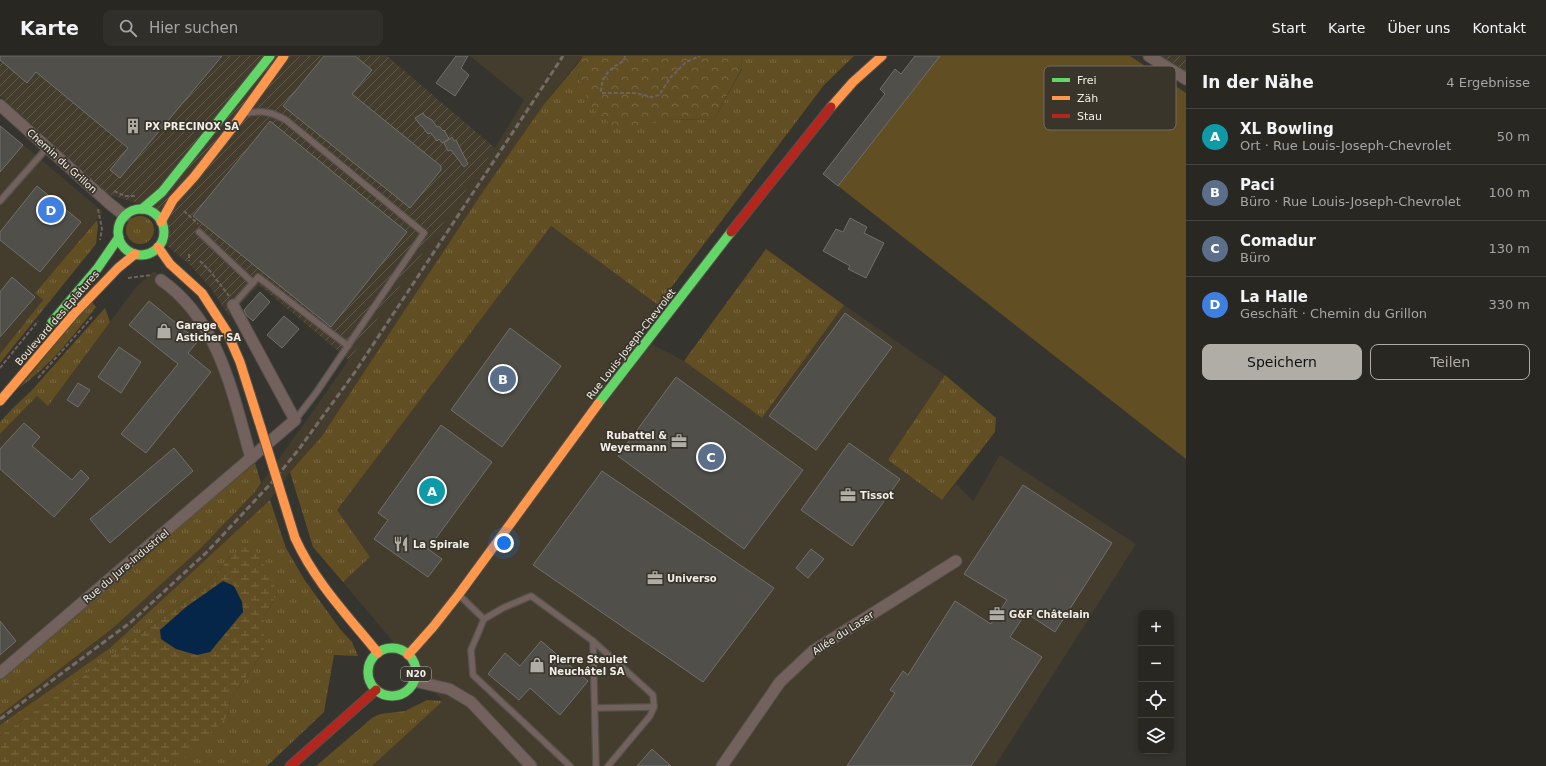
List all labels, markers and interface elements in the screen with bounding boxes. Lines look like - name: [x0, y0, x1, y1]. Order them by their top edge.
- search box: [103, 10, 383, 46]
- text: Karte: [20, 17, 79, 39]
- icon: search: [117, 17, 139, 39]
- text: Hier suchen: [149, 19, 238, 37]
- text: Start: [1272, 20, 1306, 36]
- text: Karte: [1328, 20, 1365, 36]
- text: Über uns: [1387, 20, 1450, 36]
- text: Kontakt: [1472, 20, 1526, 36]
- legend: [1044, 66, 1176, 130]
- text: In der Nähe: [1202, 72, 1314, 92]
- text: Frei: [1077, 74, 1097, 87]
- text: 4 Ergebnisse: [1446, 75, 1530, 90]
- text: Zäh: [1077, 92, 1098, 105]
- text: Stau: [1077, 110, 1102, 123]
- building icon: PX PRECINOX SA: [124, 117, 142, 135]
- text: XL Bowling: [1240, 120, 1334, 138]
- place label: PX PRECINOX SA: [145, 121, 239, 132]
- street label: Chemin du Grillon: [25, 127, 99, 195]
- text: A: [1210, 129, 1220, 144]
- text: 50 m: [1497, 129, 1530, 144]
- text: Ort · Rue Louis-Joseph-Chevrolet: [1240, 138, 1451, 153]
- text: Paci: [1240, 176, 1275, 194]
- text: B: [1210, 185, 1220, 200]
- text: 100 m: [1488, 185, 1530, 200]
- text: Büro · Rue Louis-Joseph-Chevrolet: [1240, 194, 1461, 209]
- pin: D: [38, 195, 64, 225]
- text: Comadur: [1240, 232, 1316, 250]
- text: C: [1210, 241, 1220, 256]
- text: 130 m: [1488, 241, 1530, 256]
- text: Büro: [1240, 250, 1270, 265]
- street label: Boulevard des Eplatures: [13, 268, 101, 368]
- street label: Rue Louis-Joseph-Chevrolet: [584, 287, 678, 401]
- text: La Halle: [1240, 288, 1308, 306]
- text: D: [1210, 297, 1220, 312]
- text: 330 m: [1488, 297, 1530, 312]
- text: Geschäft · Chemin du Grillon: [1240, 306, 1427, 321]
- place label: Garage Asticher SA: [176, 320, 241, 343]
- shop icon: Garage Asticher SA: [155, 322, 173, 340]
- button: Speichern: [1202, 344, 1362, 380]
- button: Teilen: [1370, 344, 1530, 380]
- pin: B: [490, 364, 516, 394]
- place label: Rubattel & Weyermann: [600, 430, 667, 453]
- office icon: Rubattel & Weyermann: [670, 432, 688, 450]
- pin: C: [698, 442, 724, 472]
- pin: A: [419, 476, 445, 506]
- office icon: Tissot: [839, 486, 857, 504]
- place label: Tissot: [860, 490, 894, 501]
- street label: Rue du Jura-Industriel: [81, 527, 171, 605]
- your location: [494, 533, 514, 553]
- restaurant icon: La Spirale: [392, 535, 410, 553]
- place label: La Spirale: [413, 539, 469, 550]
- office icon: Universo: [646, 569, 664, 587]
- place label: Universo: [667, 573, 717, 584]
- office icon: G&F Châtelain: [988, 605, 1006, 623]
- street label: Allée du Laser: [810, 609, 876, 657]
- place label: G&F Châtelain: [1009, 609, 1090, 620]
- map controls: [1138, 610, 1174, 754]
- button: +: [1138, 610, 1174, 646]
- button: −: [1138, 646, 1174, 682]
- place label: Pierre Steulet Neuchâtel SA: [549, 654, 628, 677]
- shop icon: Pierre Steulet Neuchâtel SA: [528, 656, 546, 674]
- road number: N20: [401, 667, 431, 681]
- button: locate: [1138, 682, 1174, 718]
- button: layers: [1138, 718, 1174, 754]

